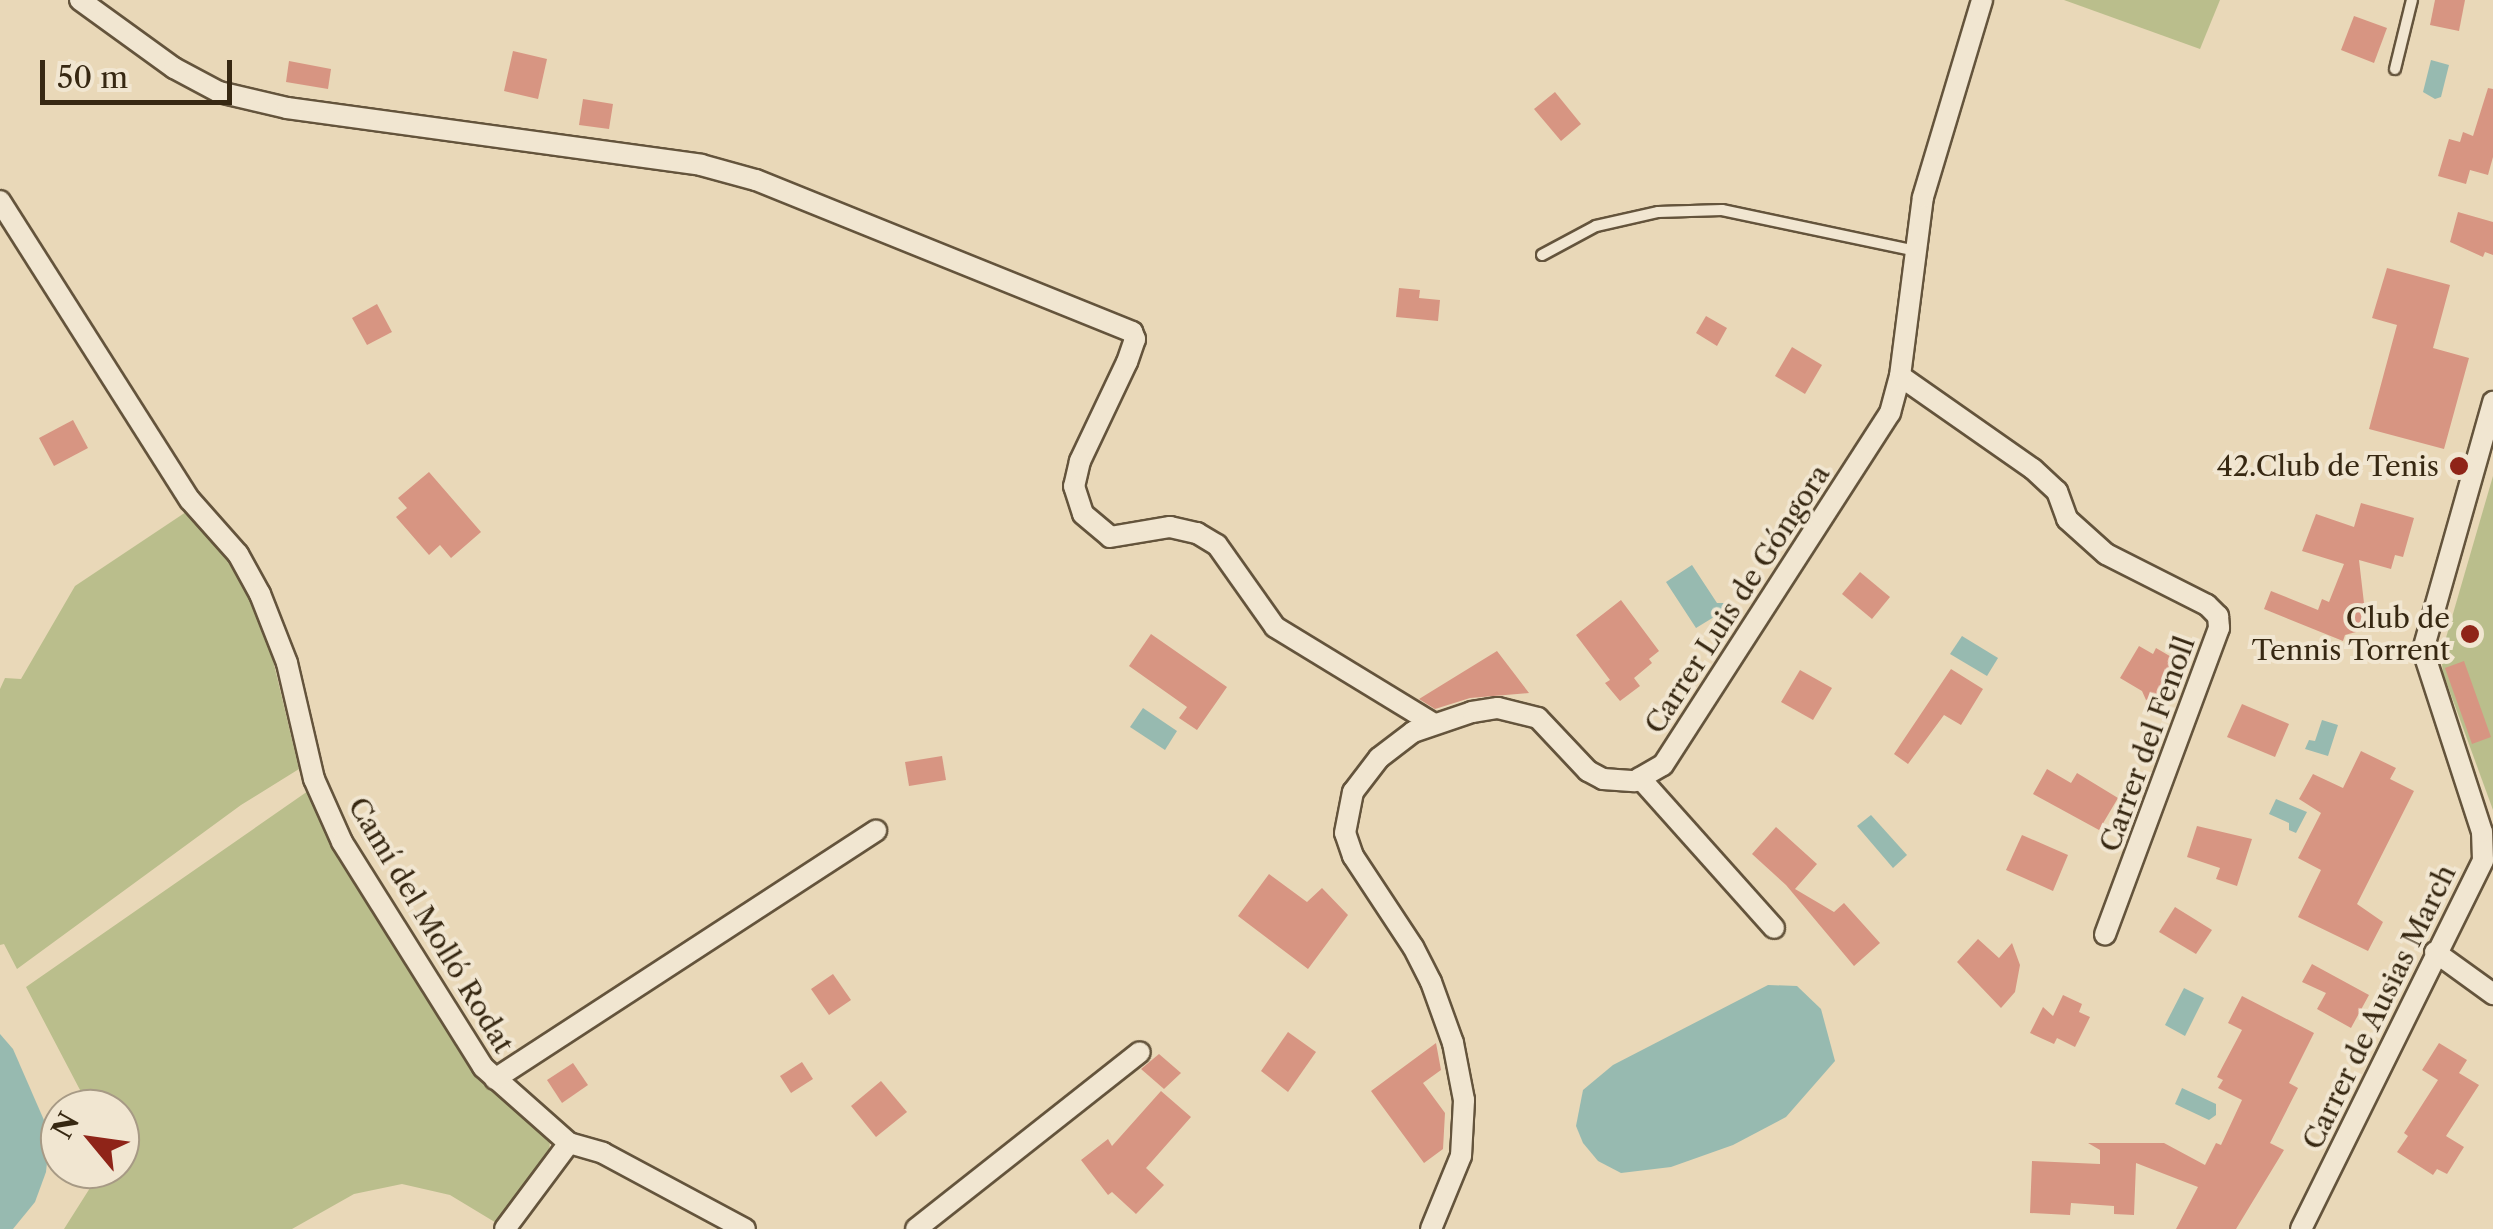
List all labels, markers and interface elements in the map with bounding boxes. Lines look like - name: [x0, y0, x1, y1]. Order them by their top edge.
- scale bar: [45, 40, 238, 102]
- text: 50 m: [57, 59, 128, 96]
- place label: 42.Club de Tenis: [2216, 449, 2439, 483]
- marker: 42.Club de Tenis: [2448, 455, 2470, 477]
- street label: Carrer Luis de Góngora: [1637, 458, 1837, 740]
- place label: Club de Tennis Torrent: [2251, 601, 2450, 667]
- marker: Club de Tennis Torrent: [2459, 623, 2481, 645]
- street label: Carrer del Fenoll: [2092, 632, 2202, 856]
- street label: Camí del Molló Rodat: [341, 791, 521, 1059]
- street label: Carrer de Ausias March: [2295, 859, 2463, 1155]
- north arrow: [40, 1089, 140, 1189]
- text: N: [45, 1107, 86, 1144]

